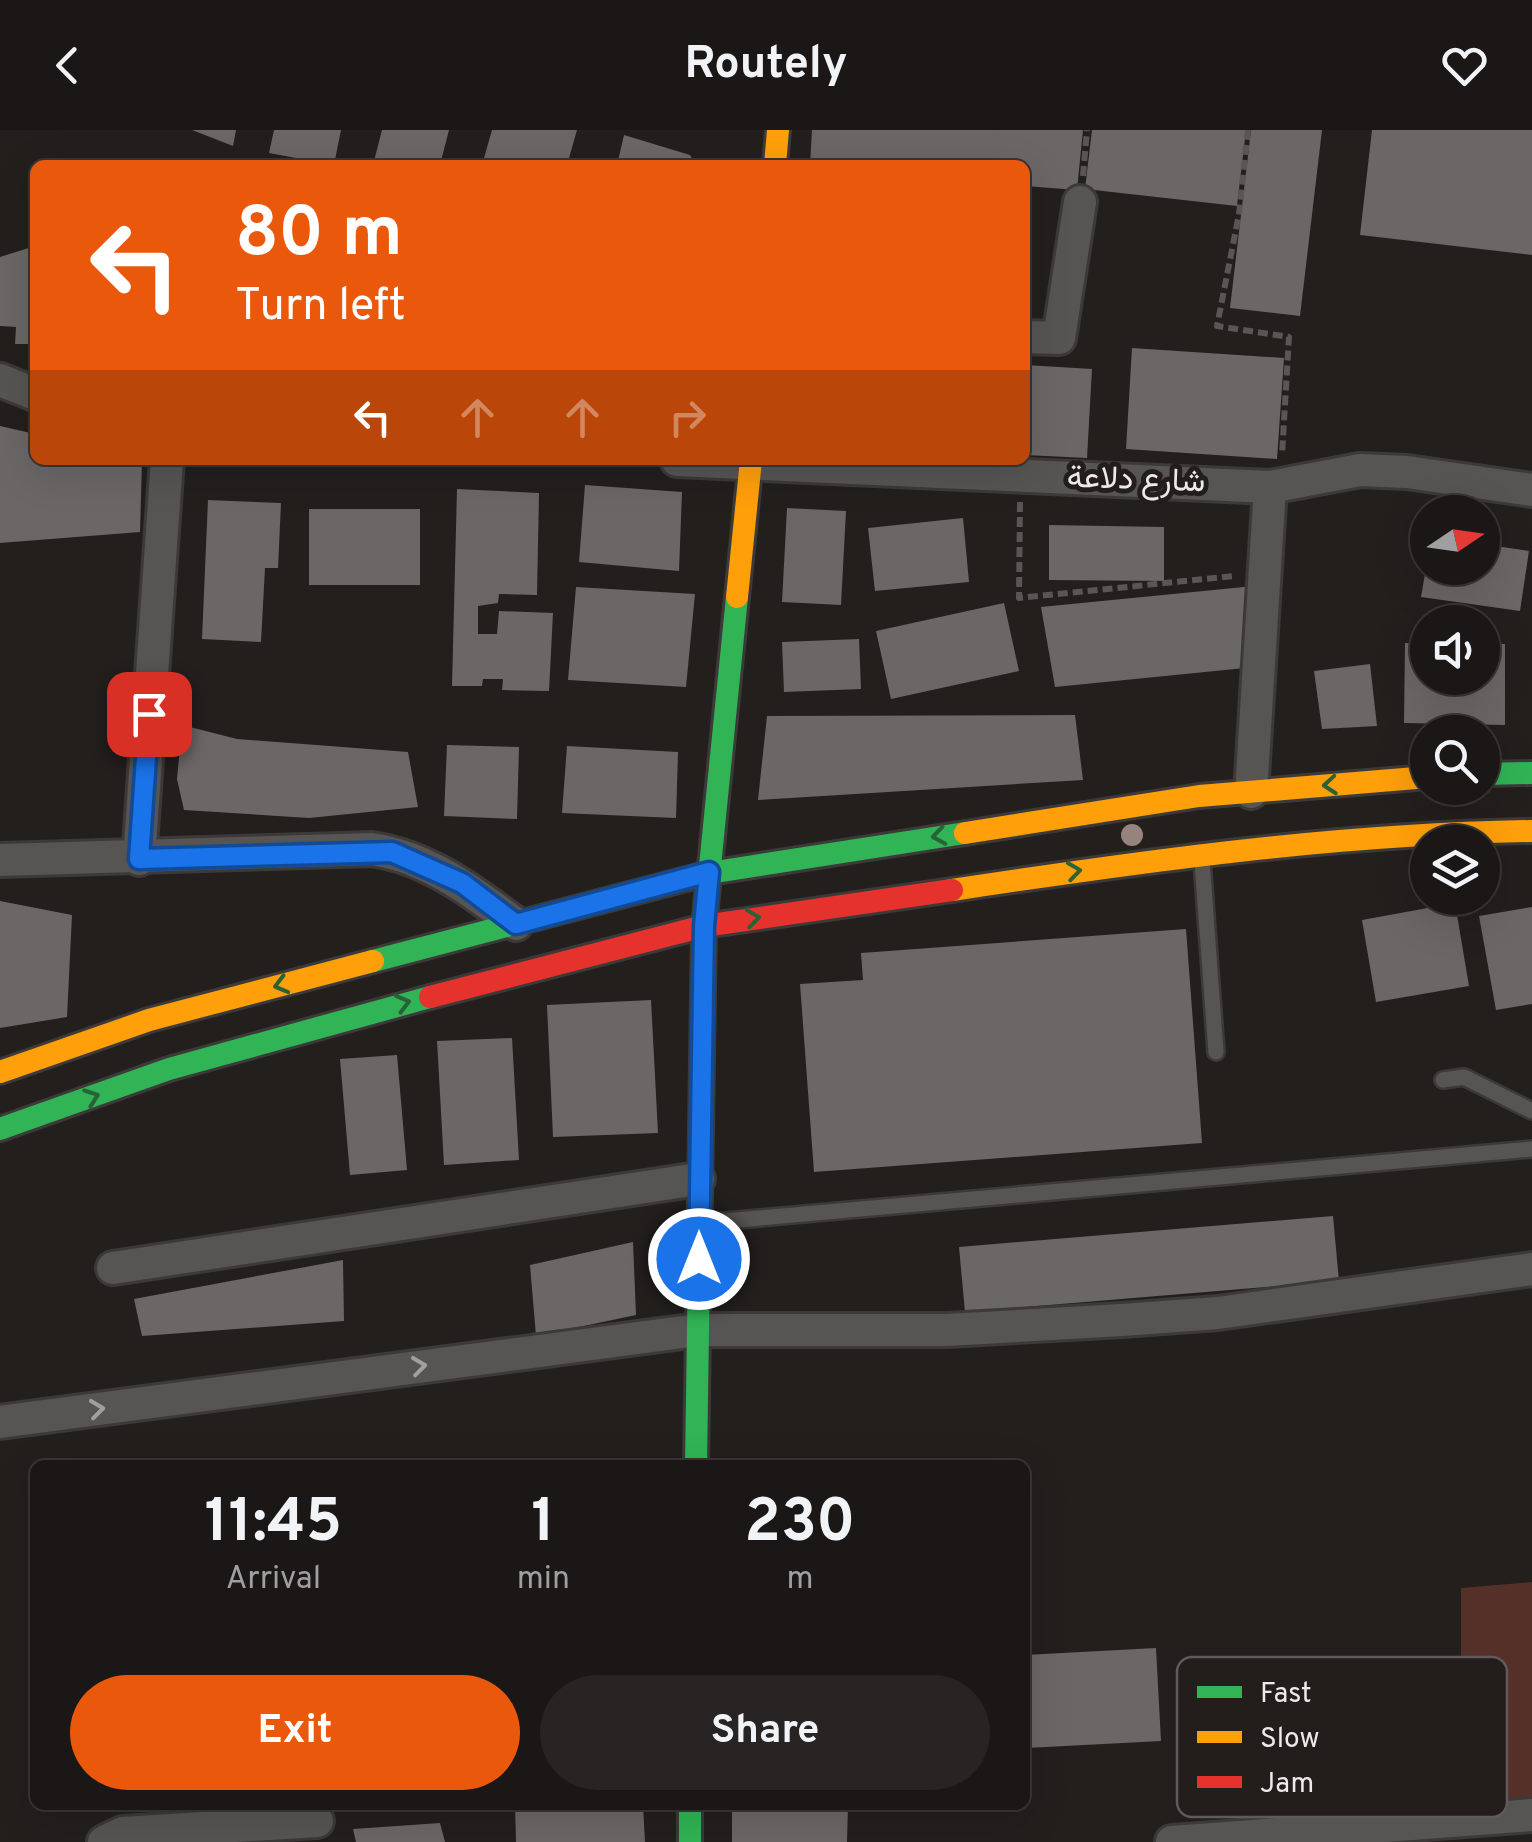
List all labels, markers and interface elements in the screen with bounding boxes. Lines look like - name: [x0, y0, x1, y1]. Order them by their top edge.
- text: Routely: [685, 37, 847, 94]
- icon: back: [40, 38, 95, 93]
- icon: heart: [1437, 38, 1492, 93]
- text: 80 m: [235, 192, 403, 281]
- icon: left: [70, 200, 200, 330]
- text: Turn left: [235, 279, 406, 336]
- icon: left: [345, 390, 400, 445]
- icon: ahead: [450, 390, 505, 445]
- icon: ahead: [555, 390, 610, 445]
- icon: right: [660, 390, 715, 445]
- street label: شارع دلاعة: [1066, 459, 1206, 503]
- north arrow: [1410, 495, 1500, 585]
- map controls: [1410, 495, 1500, 915]
- button: sound: [1410, 605, 1500, 695]
- pin: [107, 672, 192, 757]
- icon: arrive: [122, 687, 177, 742]
- button: search: [1410, 715, 1500, 805]
- one-way arrow: [1322, 774, 1338, 796]
- one-way arrow: [931, 825, 947, 846]
- button: layers: [1410, 825, 1500, 915]
- one-way arrow: [1066, 862, 1083, 883]
- one-way arrow: [744, 909, 761, 930]
- one-way arrow: [273, 974, 290, 995]
- one-way arrow: [394, 994, 411, 1015]
- one-way arrow: [82, 1088, 99, 1108]
- position arrow: [647, 1207, 751, 1311]
- one-way arrow: [410, 1357, 427, 1378]
- one-way arrow: [89, 1399, 105, 1420]
- text: 11:45: [204, 1487, 342, 1563]
- text: 1: [531, 1487, 555, 1563]
- text: 230: [744, 1487, 856, 1563]
- text: Arrival: [226, 1560, 321, 1600]
- text: min: [517, 1560, 570, 1600]
- text: m: [786, 1560, 814, 1600]
- legend: [1177, 1657, 1507, 1817]
- button: Exit: [70, 1675, 520, 1790]
- button: Share: [540, 1675, 990, 1790]
- text: Fast: [1260, 1677, 1312, 1713]
- text: Slow: [1260, 1722, 1319, 1758]
- text: Jam: [1260, 1767, 1314, 1803]

